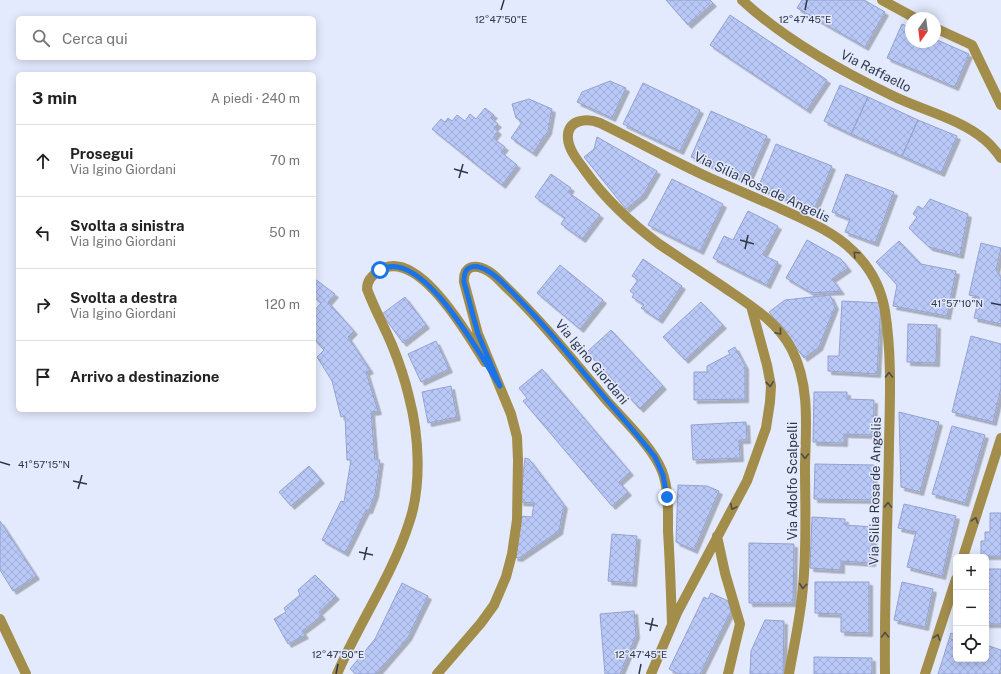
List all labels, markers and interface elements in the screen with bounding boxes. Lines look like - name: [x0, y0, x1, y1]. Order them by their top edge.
- north arrow: [905, 12, 941, 48]
- text: 12°47'50"E: [475, 13, 527, 25]
- text: 12°47'45"E: [779, 13, 831, 25]
- search box: [16, 16, 316, 60]
- icon: search: [30, 27, 52, 49]
- text: Cerca qui: [62, 30, 128, 47]
- street label: Via Raffaello: [838, 47, 914, 95]
- text: 3 min: [32, 88, 77, 108]
- text: A piedi · 240 m: [211, 91, 300, 106]
- text: Prosegui: [70, 145, 133, 162]
- street label: Via Silia Rosa de Angelis: [692, 149, 832, 225]
- icon: ahead: [32, 150, 54, 172]
- text: 70 m: [270, 153, 300, 168]
- text: Via Igino Giordani: [70, 162, 176, 177]
- text: Svolta a sinistra: [70, 217, 184, 234]
- icon: left: [32, 222, 54, 244]
- text: 50 m: [269, 225, 300, 240]
- text: Via Igino Giordani: [70, 234, 176, 249]
- one-way arrow: [853, 251, 861, 258]
- route start: [371, 261, 389, 279]
- text: Svolta a destra: [70, 289, 177, 306]
- icon: right: [32, 294, 54, 316]
- text: 120 m: [265, 297, 300, 312]
- text: 41°57'10"N: [931, 297, 983, 309]
- text: Via Igino Giordani: [70, 306, 176, 321]
- street label: Via Igino Giordani: [552, 317, 632, 407]
- one-way arrow: [775, 327, 782, 334]
- icon: arrive: [32, 366, 54, 388]
- text: Arrivo a destinazione: [70, 368, 219, 385]
- one-way arrow: [885, 372, 893, 378]
- one-way arrow: [765, 381, 774, 387]
- street label: Via Silia Rosa de Angelis: [866, 417, 884, 565]
- street label: Via Adolfo Scalpelli: [785, 422, 800, 540]
- one-way arrow: [801, 453, 809, 459]
- text: 41°57'15"N: [18, 458, 70, 470]
- route end: [658, 488, 676, 506]
- one-way arrow: [883, 502, 892, 508]
- one-way arrow: [730, 503, 737, 510]
- one-way arrow: [970, 517, 979, 524]
- map controls: [953, 554, 989, 662]
- button: +: [953, 554, 989, 590]
- one-way arrow: [799, 583, 808, 589]
- button: −: [953, 590, 989, 626]
- button: locate: [953, 626, 989, 662]
- one-way arrow: [881, 632, 889, 638]
- one-way arrow: [932, 634, 940, 641]
- text: 12°47'50"E: [312, 648, 364, 660]
- text: 12°47'45"E: [615, 648, 667, 660]

